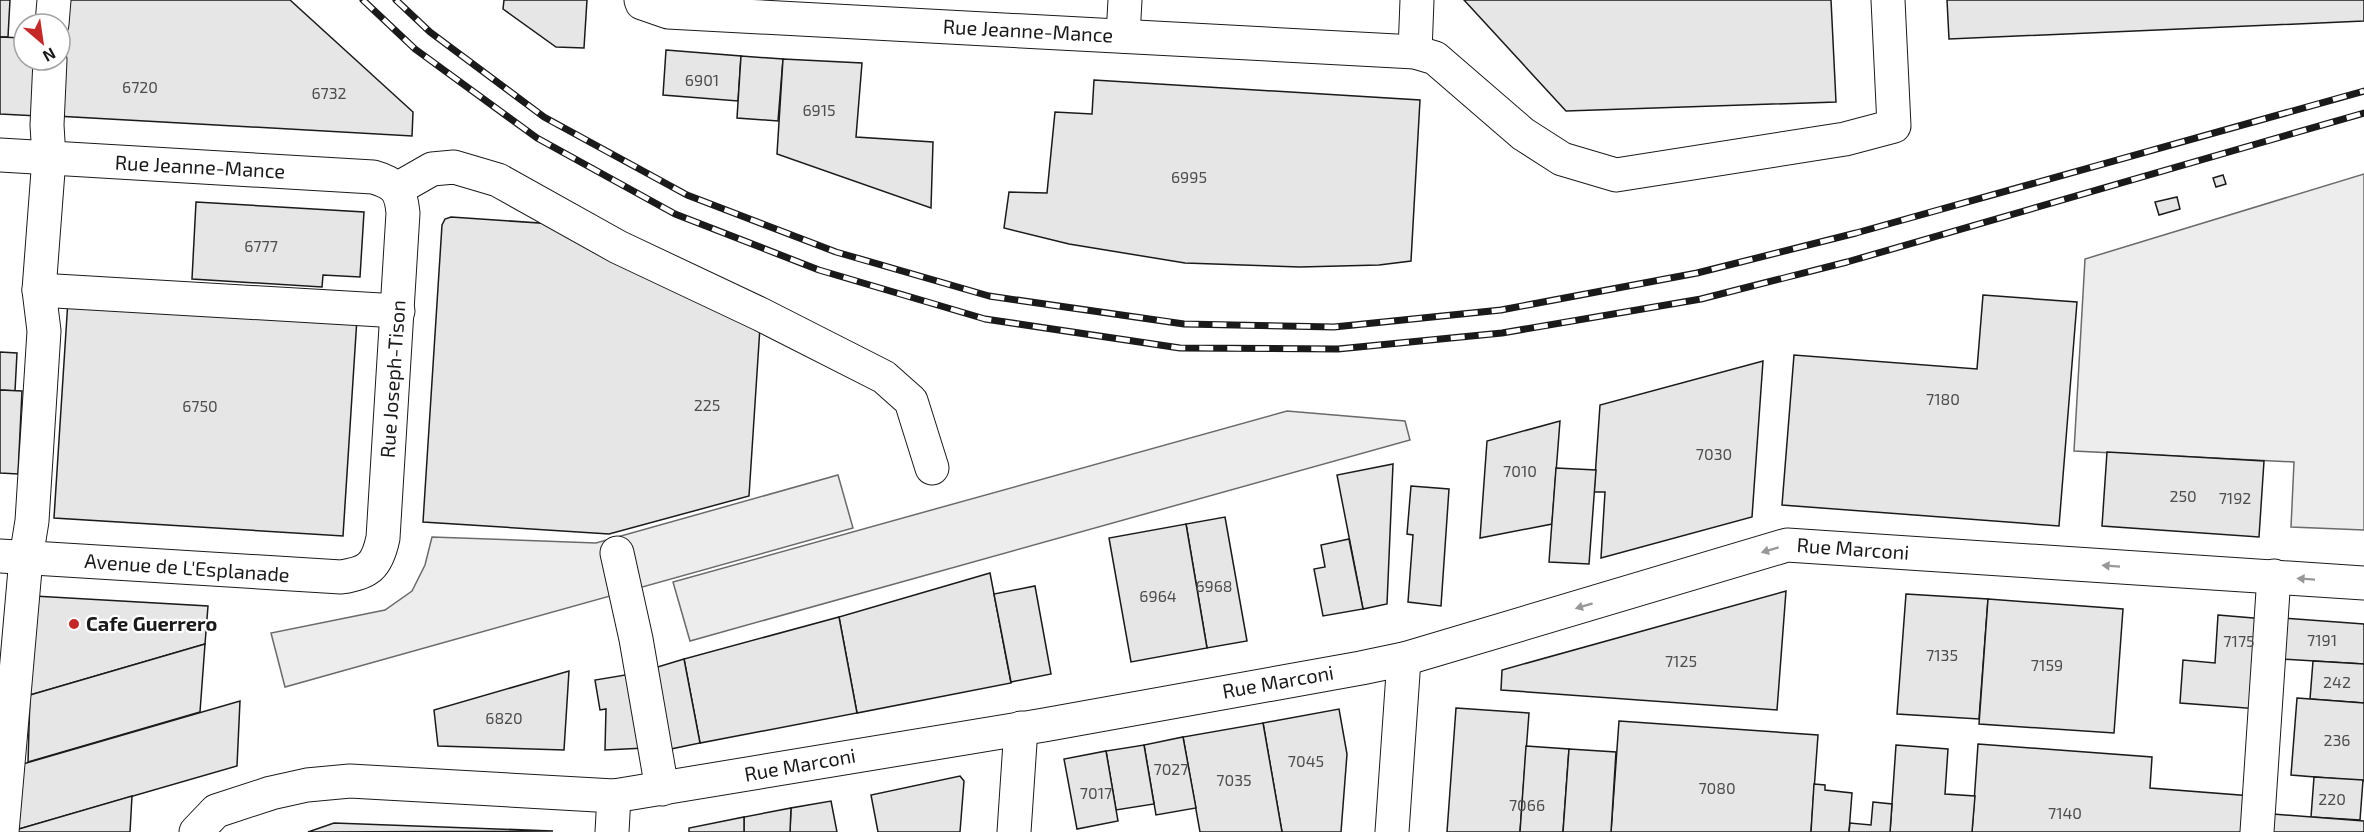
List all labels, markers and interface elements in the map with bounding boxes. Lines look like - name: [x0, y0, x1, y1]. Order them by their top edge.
- north arrow: [12, 12, 72, 72]
- street label: Rue Jeanne-Mance: [942, 14, 1114, 46]
- text: N: [40, 44, 59, 67]
- house number: 6901: [685, 70, 719, 89]
- house number: 6720: [122, 77, 158, 96]
- house number: 6732: [311, 83, 347, 102]
- house number: 6915: [802, 100, 836, 119]
- street label: Rue Jeanne-Mance: [114, 150, 286, 182]
- house number: 6995: [1171, 167, 1207, 186]
- house number: 6777: [244, 236, 278, 255]
- street label: Rue Joseph-Tison: [375, 299, 409, 459]
- house number: 7180: [1926, 389, 1960, 408]
- house number: 225: [694, 395, 720, 414]
- house number: 6750: [182, 396, 218, 415]
- house number: 7030: [1696, 444, 1732, 463]
- house number: 7010: [1503, 461, 1537, 480]
- house number: 250: [2169, 486, 2197, 505]
- house number: 7192: [2219, 488, 2251, 507]
- street label: Rue Marconi: [1796, 532, 1910, 564]
- one-way arrow: [1761, 546, 1779, 555]
- street label: Avenue de L'Esplanade: [84, 548, 290, 586]
- one-way arrow: [2102, 561, 2121, 571]
- one-way arrow: [2296, 574, 2315, 583]
- house number: 6968: [1195, 576, 1233, 595]
- house number: 6964: [1139, 586, 1177, 605]
- one-way arrow: [1575, 602, 1593, 611]
- place label: Cafe Guerrero: [86, 611, 217, 635]
- marker: Cafe Guerrero: [67, 617, 81, 631]
- house number: 7191: [2307, 630, 2337, 649]
- house number: 7175: [2223, 631, 2255, 650]
- house number: 7135: [1926, 645, 1958, 664]
- house number: 7125: [1665, 651, 1697, 670]
- house number: 7159: [2031, 655, 2063, 674]
- street label: Rue Marconi: [1220, 659, 1335, 703]
- house number: 242: [2323, 672, 2351, 691]
- house number: 6820: [485, 708, 523, 727]
- house number: 236: [2323, 730, 2351, 749]
- street label: Rue Marconi: [742, 742, 857, 786]
- house number: 7045: [1288, 751, 1324, 770]
- house number: 7027: [1153, 759, 1189, 778]
- house number: 7035: [1216, 770, 1252, 789]
- house number: 7080: [1698, 778, 1736, 797]
- house number: 7017: [1080, 783, 1112, 802]
- house number: 220: [2318, 789, 2346, 808]
- house number: 7066: [1509, 795, 1545, 814]
- house number: 7140: [2048, 803, 2082, 822]

